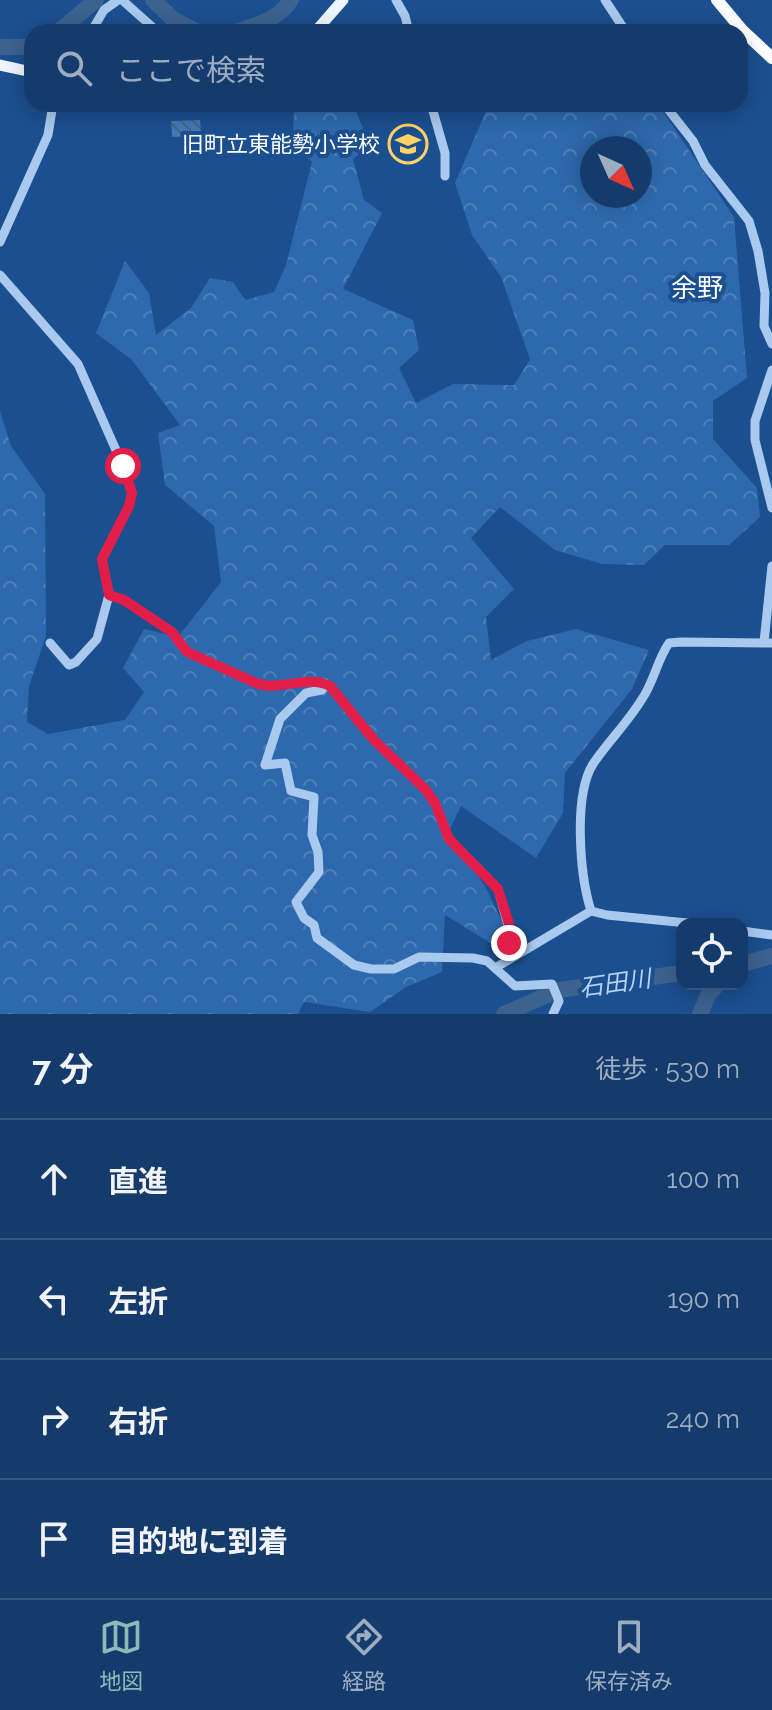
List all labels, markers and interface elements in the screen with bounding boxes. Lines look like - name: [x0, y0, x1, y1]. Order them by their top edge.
- search box: [24, 24, 748, 112]
- icon: search: [52, 46, 96, 90]
- text: ここで検索: [116, 53, 266, 88]
- school or university icon: 旧町立東能勢小学校: [387, 123, 429, 165]
- place label: 旧町立東能勢小学校: [182, 131, 380, 157]
- north arrow: [580, 136, 652, 208]
- district label: 余野: [671, 273, 723, 303]
- route start: [105, 448, 141, 484]
- map controls: [676, 918, 748, 990]
- button: locate: [676, 918, 748, 990]
- route end: [491, 925, 527, 961]
- water label: 石田川: [577, 963, 656, 1002]
- text: 7 分: [32, 1049, 93, 1089]
- text: 徒歩 · 530 m: [595, 1054, 740, 1084]
- icon: ahead: [32, 1157, 76, 1201]
- text: 直進: [108, 1164, 168, 1199]
- text: 100 m: [667, 1164, 740, 1194]
- icon: left: [32, 1277, 76, 1321]
- text: 左折: [108, 1284, 168, 1319]
- text: 190 m: [667, 1284, 740, 1314]
- icon: right: [32, 1397, 76, 1441]
- text: 右折: [108, 1404, 168, 1439]
- text: 240 m: [666, 1404, 740, 1434]
- icon: arrive: [32, 1517, 76, 1561]
- text: 目的地に到着: [108, 1524, 288, 1559]
- tab: 地図: [99, 1615, 143, 1695]
- tab: 経路: [342, 1615, 386, 1695]
- tab: 保存済み: [585, 1615, 673, 1695]

